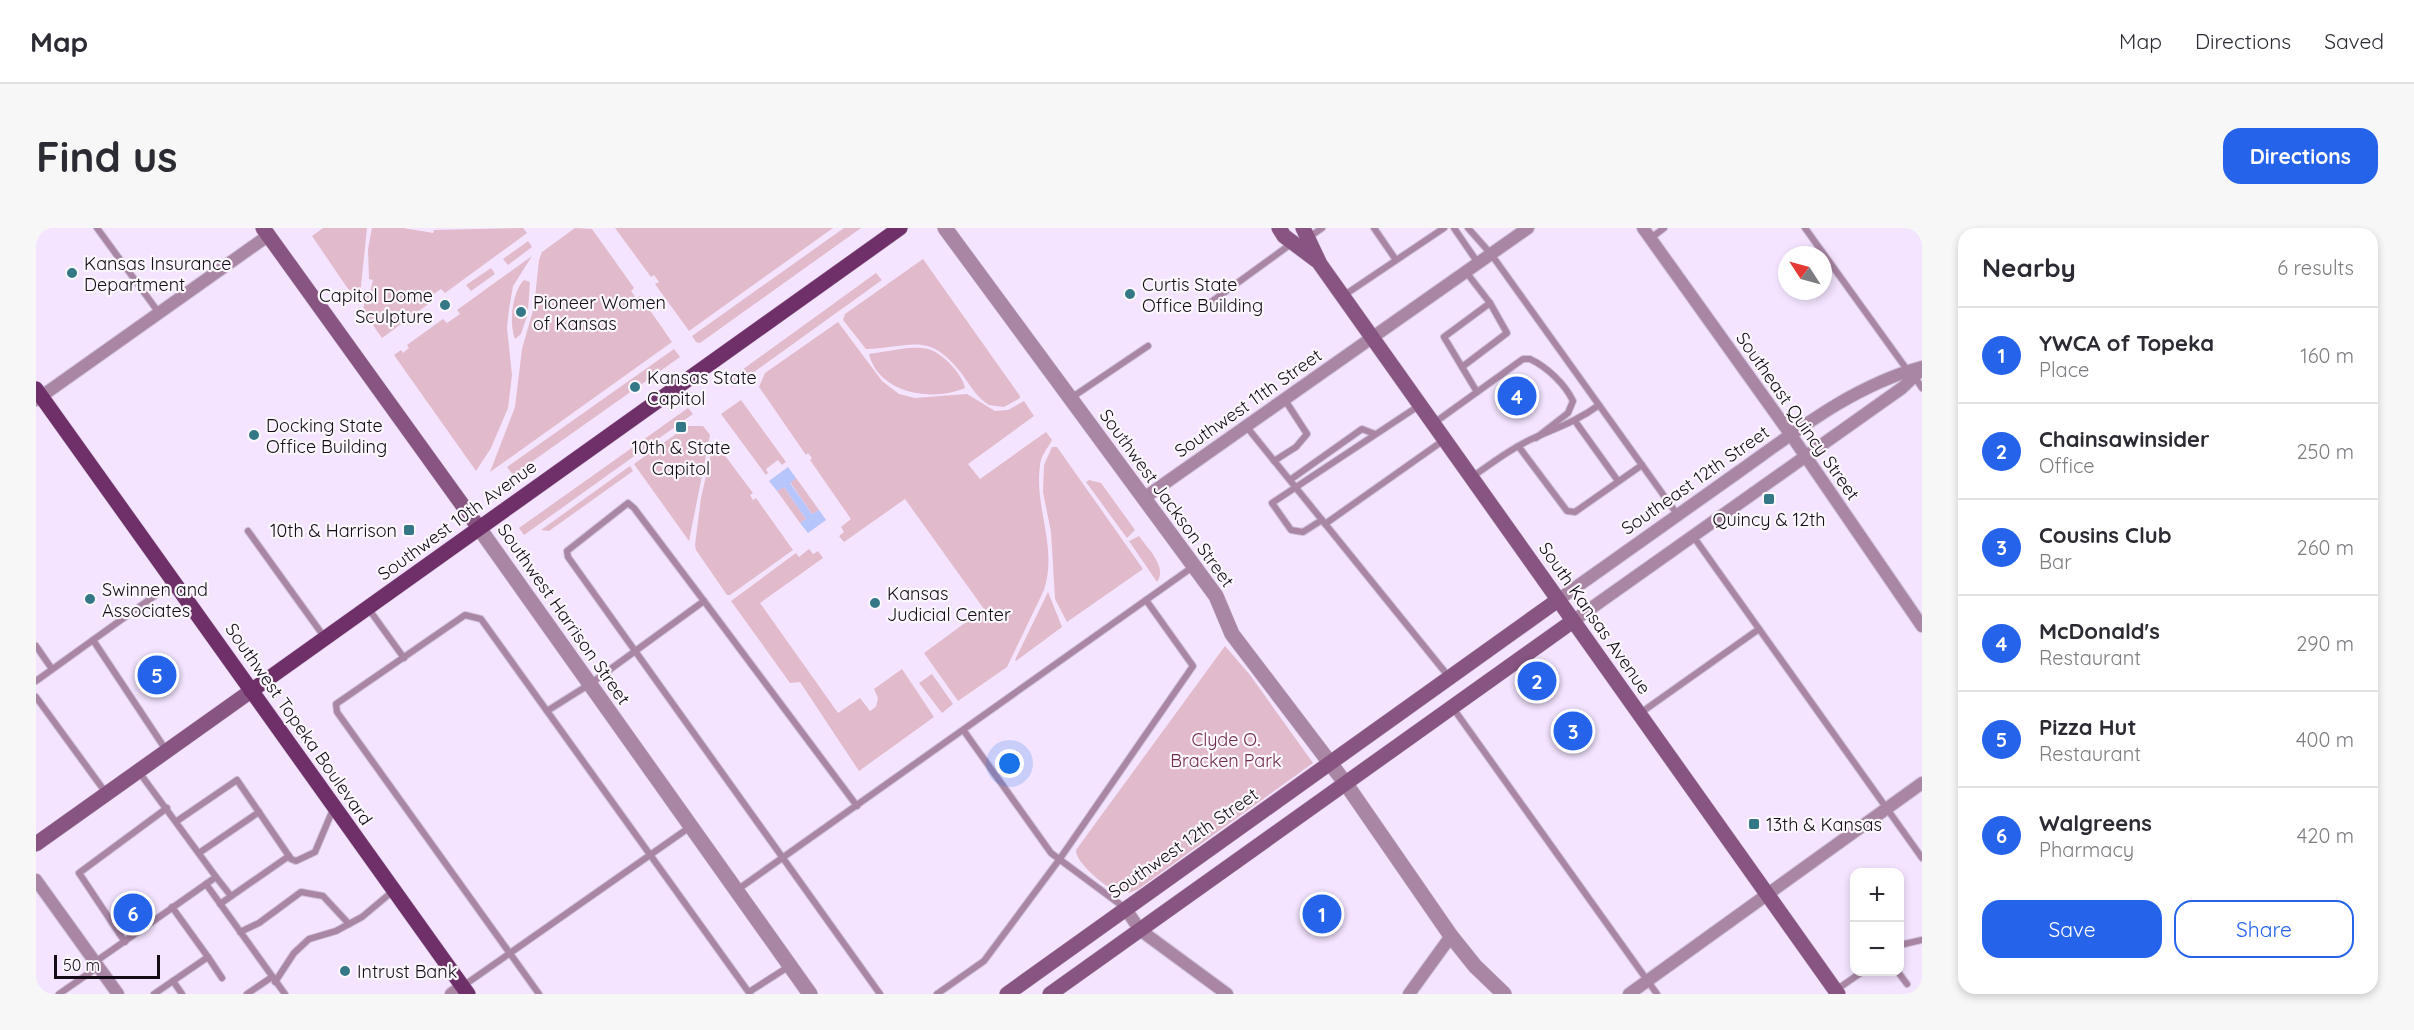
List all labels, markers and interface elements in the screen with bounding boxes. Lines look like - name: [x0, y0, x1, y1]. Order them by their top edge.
- text: Map: [30, 24, 88, 59]
- text: Map: [2119, 28, 2162, 54]
- text: Directions: [2195, 28, 2291, 54]
- text: Saved: [2324, 28, 2384, 54]
- button: Directions: [2223, 128, 2378, 184]
- text: Find us: [36, 130, 178, 183]
- north arrow: [1778, 246, 1832, 300]
- text: Nearby: [1982, 251, 2076, 284]
- place label: Kansas Insurance Department: [84, 252, 231, 296]
- text: 6 results: [2277, 255, 2354, 280]
- marker: Kansas Insurance Department: [65, 266, 79, 280]
- place label: Curtis State Office Building: [1142, 273, 1263, 317]
- place label: Capitol Dome Sculpture: [319, 284, 433, 328]
- marker: Curtis State Office Building: [1123, 287, 1137, 301]
- place label: Pioneer Women of Kansas: [533, 291, 666, 335]
- marker: Capitol Dome Sculpture: [438, 298, 452, 312]
- marker: Pioneer Women of Kansas: [514, 305, 528, 319]
- street label: Southeast Quincy Street: [1731, 327, 1865, 505]
- text: YWCA of Topeka: [2039, 329, 2214, 357]
- text: 1: [1998, 343, 2005, 368]
- text: 160 m: [2300, 343, 2354, 368]
- street label: Southwest 11th Street: [1170, 344, 1326, 462]
- text: Place: [2039, 357, 2089, 382]
- place label: Kansas State Capitol: [647, 366, 757, 410]
- pin: 4: [1498, 374, 1536, 418]
- marker: Kansas State Capitol: [628, 380, 642, 394]
- street label: Southwest Jackson Street: [1095, 404, 1239, 592]
- place label: Docking State Office Building: [266, 414, 387, 458]
- marker: 10th & State Capitol: [674, 420, 688, 434]
- street label: Southeast 12th Street: [1617, 420, 1773, 540]
- text: Chainsawinsider: [2039, 425, 2210, 453]
- marker: Docking State Office Building: [247, 428, 261, 442]
- place label: 10th & State Capitol: [631, 436, 731, 480]
- text: 2: [1996, 439, 2007, 464]
- text: 250 m: [2296, 439, 2354, 464]
- text: Office: [2039, 453, 2095, 478]
- street label: Southwest 10th Avenue: [373, 455, 541, 585]
- marker: Quincy & 12th: [1762, 492, 1776, 506]
- place label: Quincy & 12th: [1712, 508, 1826, 531]
- place label: 10th & Harrison: [270, 519, 397, 542]
- street label: Southwest Harrison Street: [493, 519, 635, 709]
- text: Cousins Club: [2039, 521, 2171, 549]
- marker: 10th & Harrison: [402, 523, 416, 537]
- text: 3: [1996, 535, 2007, 560]
- text: 260 m: [2297, 535, 2354, 560]
- street label: South Kansas Avenue: [1534, 538, 1656, 698]
- text: Bar: [2039, 549, 2072, 574]
- place label: Swinnen and Associates: [102, 578, 208, 622]
- place label: Kansas Judicial Center: [887, 582, 1011, 626]
- marker: Swinnen and Associates: [83, 592, 97, 606]
- marker: Kansas Judicial Center: [868, 596, 882, 610]
- text: McDonald's: [2039, 617, 2160, 645]
- street label: Southwest Topeka Boulevard: [220, 619, 378, 829]
- text: 4: [1996, 631, 2007, 656]
- text: 290 m: [2296, 631, 2354, 656]
- text: Restaurant: [2039, 645, 2141, 670]
- pin: 5: [138, 652, 176, 698]
- pin: 2: [1518, 658, 1556, 704]
- pin: 3: [1554, 708, 1592, 754]
- text: Pizza Hut: [2039, 713, 2136, 741]
- text: 5: [1996, 727, 2007, 752]
- text: 400 m: [2296, 727, 2354, 752]
- park label: Clyde O. Bracken Park: [1170, 728, 1282, 772]
- text: Restaurant: [2039, 741, 2141, 766]
- your location: [995, 749, 1024, 778]
- street label: Southwest 12th Street: [1104, 783, 1262, 903]
- text: Walgreens: [2039, 809, 2152, 837]
- place label: 13th & Kansas: [1766, 813, 1882, 836]
- marker: 13th & Kansas: [1747, 817, 1761, 831]
- text: 6: [1996, 823, 2007, 848]
- text: 420 m: [2297, 823, 2354, 848]
- text: Pharmacy: [2039, 837, 2134, 862]
- map controls: [1850, 868, 1904, 976]
- button: +: [1850, 868, 1904, 922]
- pin: 6: [114, 890, 152, 936]
- pin: 1: [1302, 892, 1342, 936]
- button: Save: [1982, 900, 2162, 958]
- button: Share: [2174, 900, 2354, 958]
- button: −: [1850, 922, 1904, 976]
- scale bar: [54, 952, 160, 980]
- text: 50 m: [63, 955, 100, 975]
- place label: Intrust Bank: [357, 960, 457, 983]
- marker: Intrust Bank: [338, 964, 352, 978]

